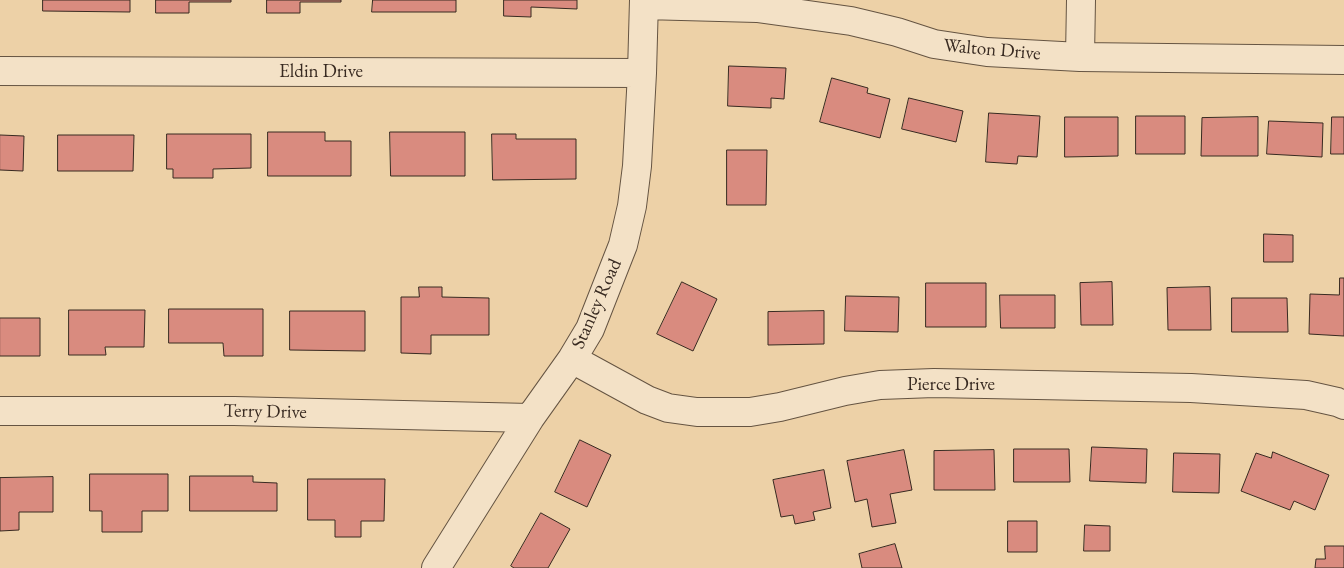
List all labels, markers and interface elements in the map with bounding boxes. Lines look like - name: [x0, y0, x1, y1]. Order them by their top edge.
- street label: Walton Drive: [942, 34, 1042, 66]
- street label: Eldin Drive: [279, 61, 363, 83]
- street label: Stanley Road: [567, 255, 627, 353]
- street label: Pierce Drive: [907, 374, 995, 396]
- street label: Terry Drive: [223, 400, 307, 424]

